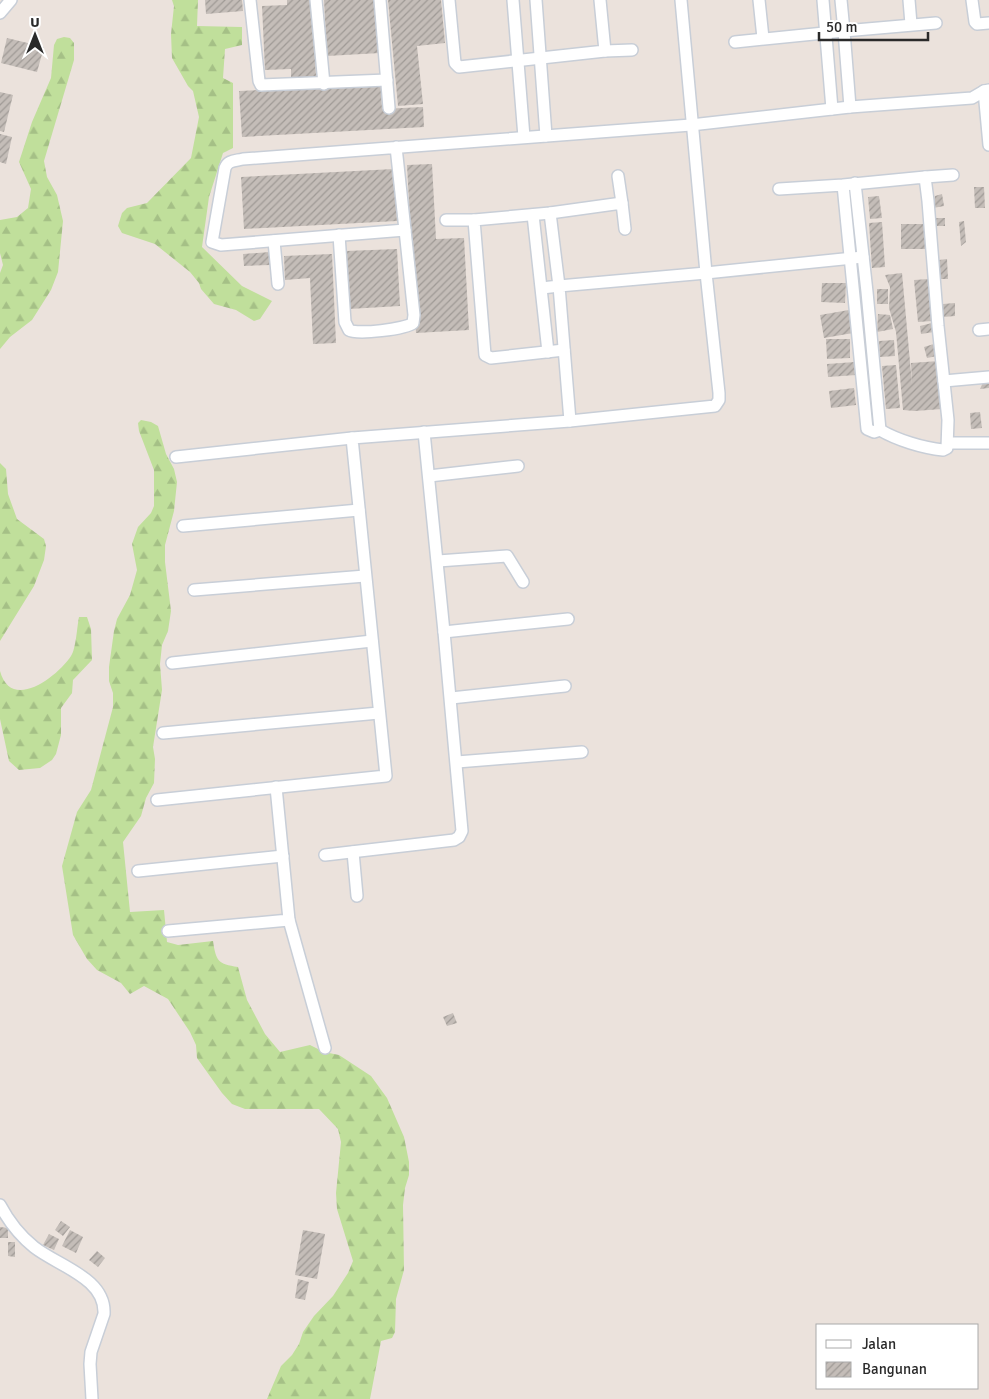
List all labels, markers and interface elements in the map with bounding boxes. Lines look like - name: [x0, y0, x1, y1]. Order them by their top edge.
- north arrow: [10, 10, 60, 60]
- scale bar: [819, 10, 928, 42]
- text: U: [30, 14, 40, 31]
- text: 50 m: [826, 18, 857, 36]
- legend: [816, 1324, 979, 1389]
- text: Jalan: [862, 1335, 896, 1353]
- text: Bangunan: [862, 1360, 927, 1378]

